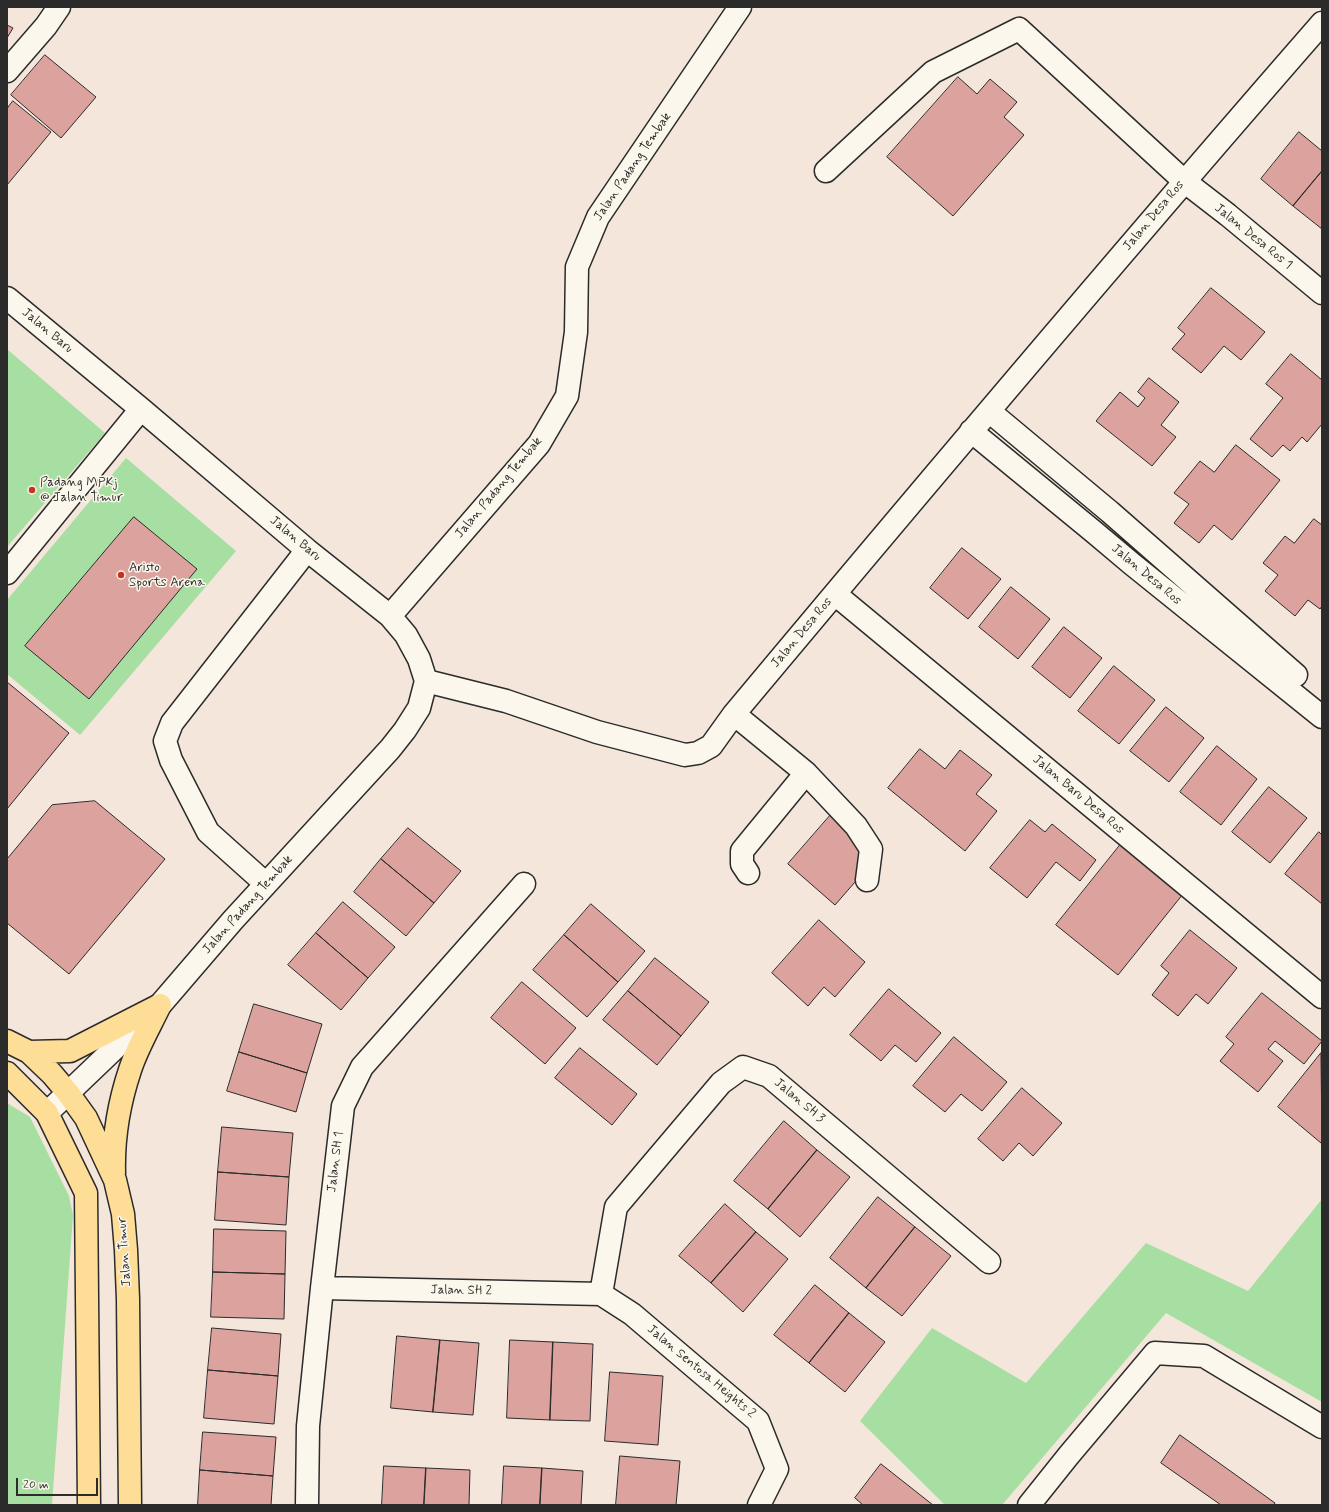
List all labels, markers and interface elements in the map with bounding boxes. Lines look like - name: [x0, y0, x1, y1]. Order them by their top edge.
- street label: Jalan Padang Tembak: [591, 110, 675, 224]
- street label: Jalan Desa Ros: [1120, 178, 1188, 254]
- street label: Jalan Desa Ros 1: [1211, 201, 1295, 273]
- street label: Jalan Baru: [18, 305, 76, 357]
- street label: Jalan Padang Tembak: [452, 434, 546, 542]
- place label: Padang MPKj @ Jalan Timur: [40, 475, 123, 506]
- marker: Padang MPKj @ Jalan Timur: [27, 485, 37, 495]
- street label: Jalan Baru: [266, 513, 324, 565]
- street label: Jalan Desa Ros: [1108, 541, 1184, 609]
- place label: Aristo Sports Arena: [129, 560, 205, 591]
- marker: Aristo Sports Arena: [116, 570, 126, 580]
- street label: Jalan Desa Ros: [768, 595, 836, 671]
- street label: Jalan Baru Desa Ros: [1029, 752, 1127, 838]
- street label: Jalan Padang Tembak: [200, 852, 296, 958]
- street label: Jalan SH 3: [771, 1075, 827, 1127]
- street label: Jalan SH 1: [325, 1131, 347, 1193]
- street label: Jalan Timur: [115, 1217, 135, 1287]
- street label: Jalan SH 2: [430, 1283, 492, 1299]
- street label: Jalan Sentosa Heights 2: [644, 1322, 758, 1422]
- scale bar: [18, 1470, 100, 1496]
- text: 20 m: [23, 1477, 49, 1493]

